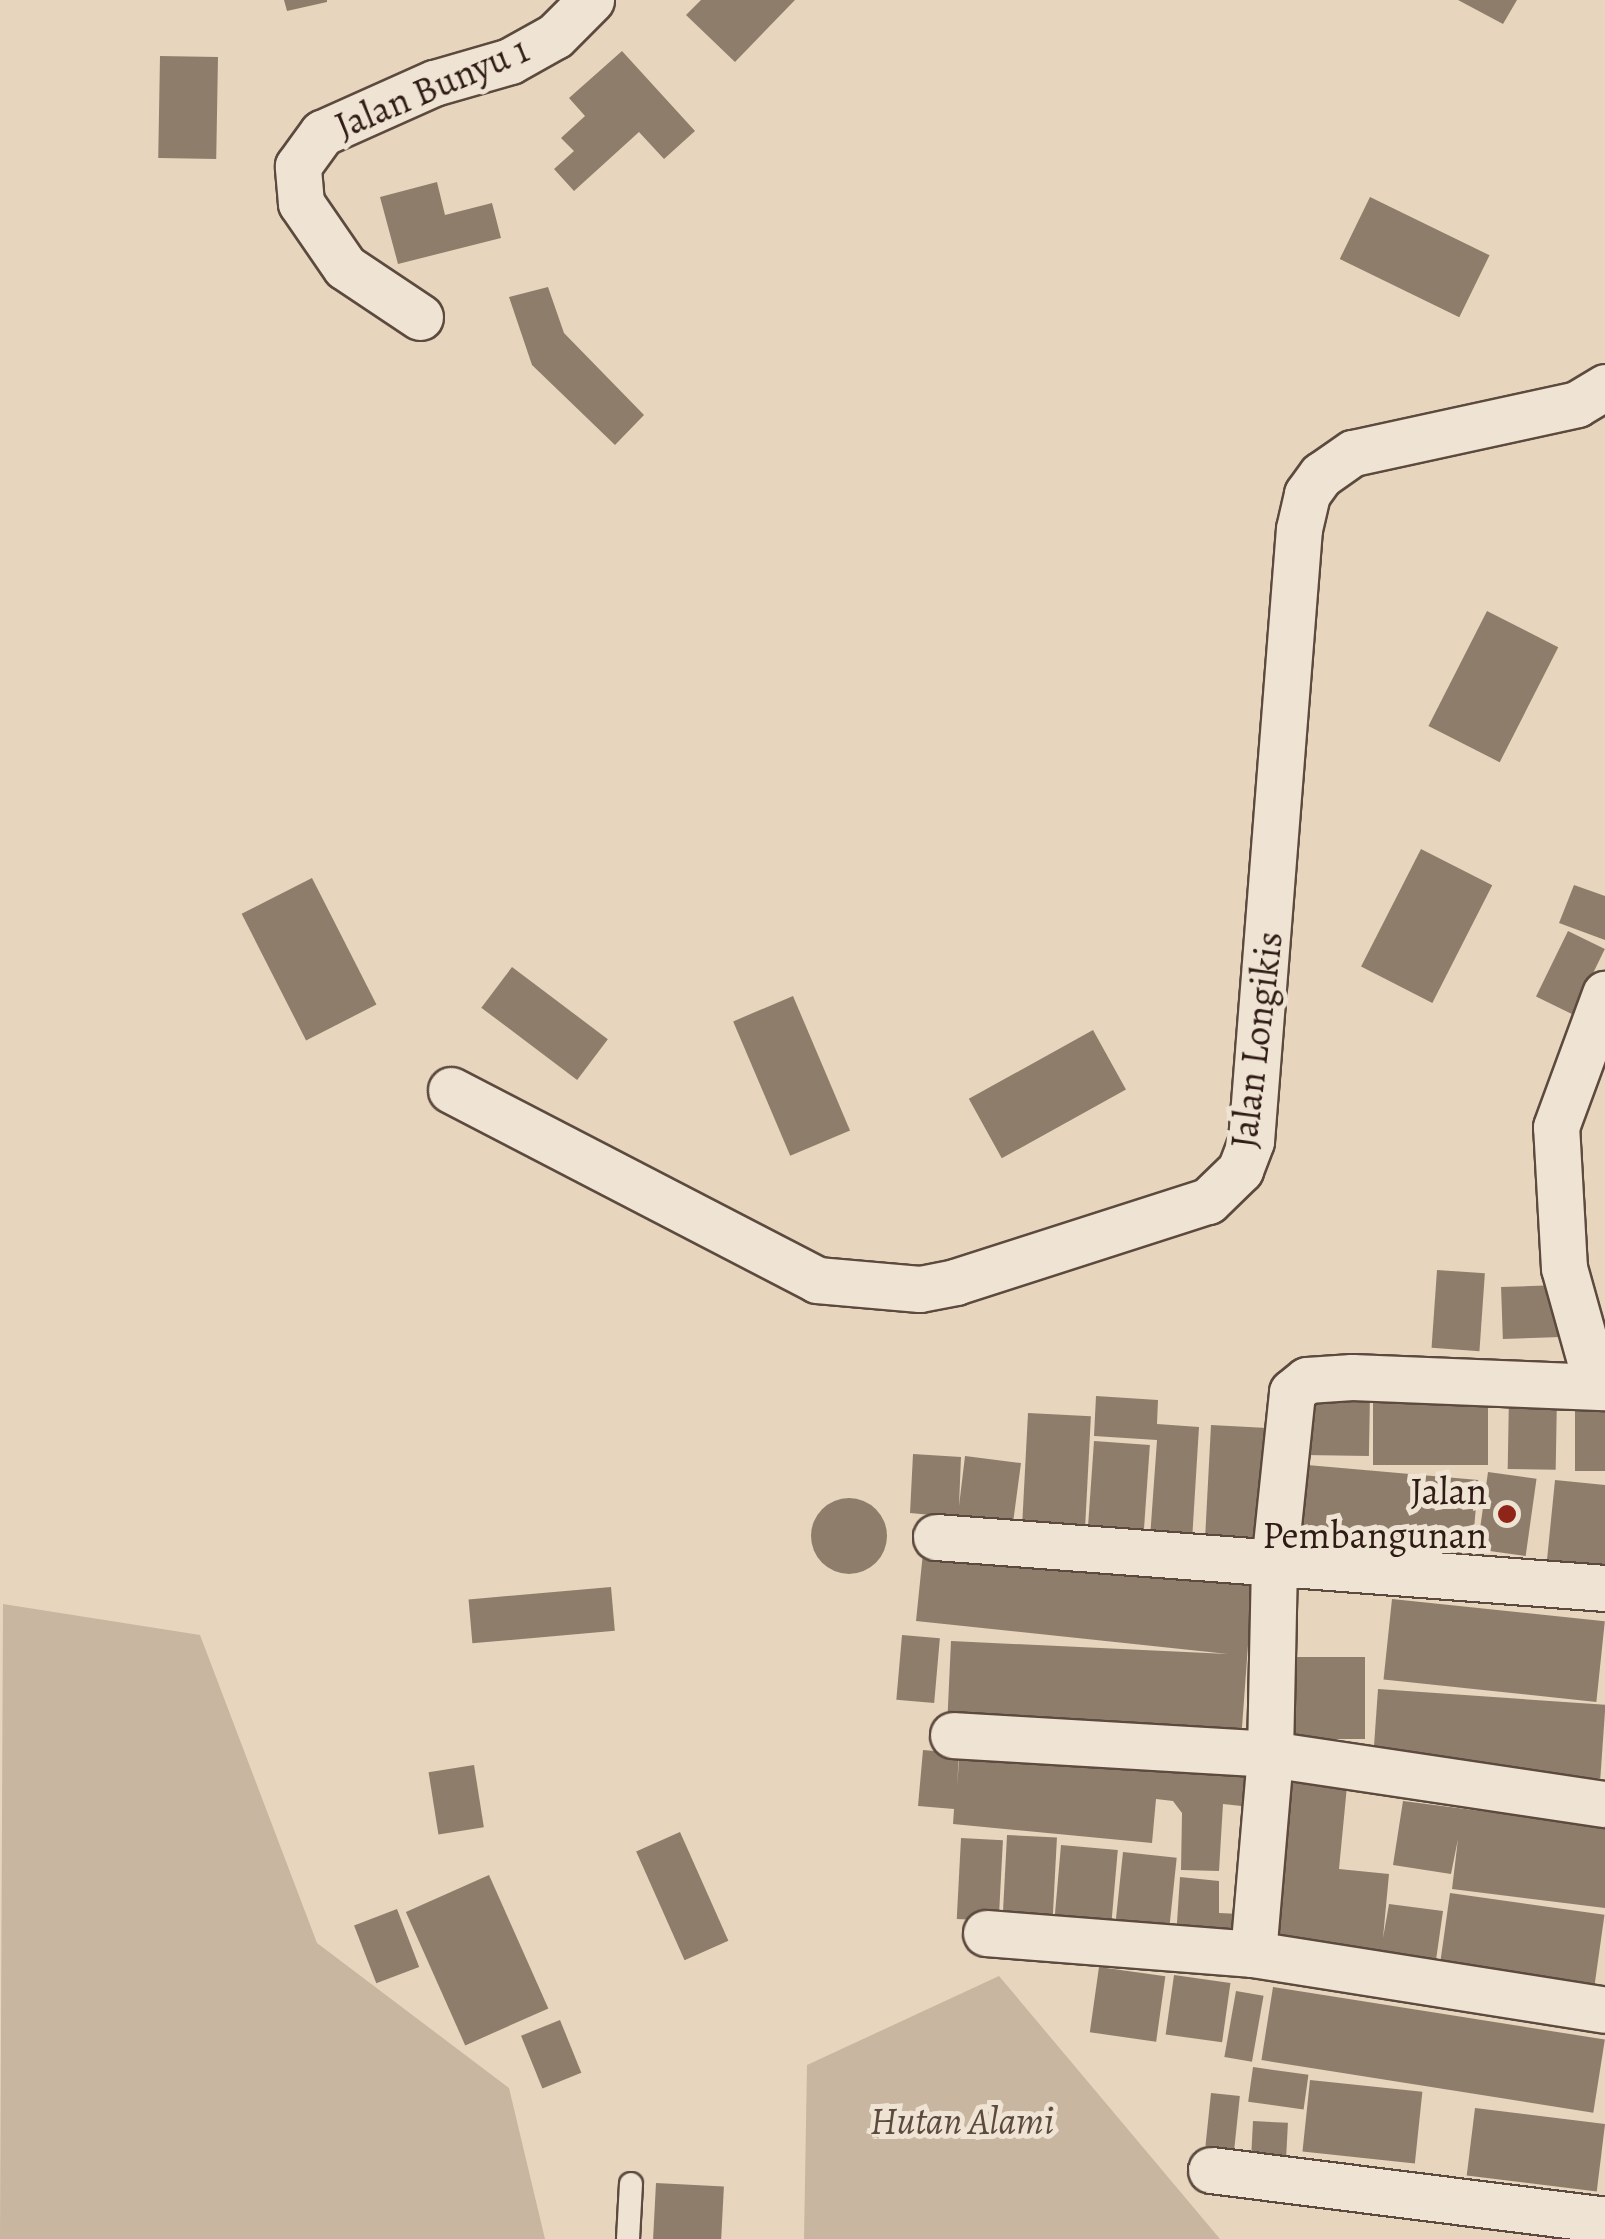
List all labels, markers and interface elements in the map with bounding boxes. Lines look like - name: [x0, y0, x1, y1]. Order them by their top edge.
- street label: Jalan Bunyu 1: [328, 27, 536, 149]
- street label: Jalan Longikis: [1221, 929, 1293, 1151]
- place label: Jalan Pembangunan: [1262, 1469, 1487, 1558]
- marker: Jalan Pembangunan: [1496, 1503, 1518, 1525]
- park label: Hutan Alami: [870, 2099, 1054, 2145]

